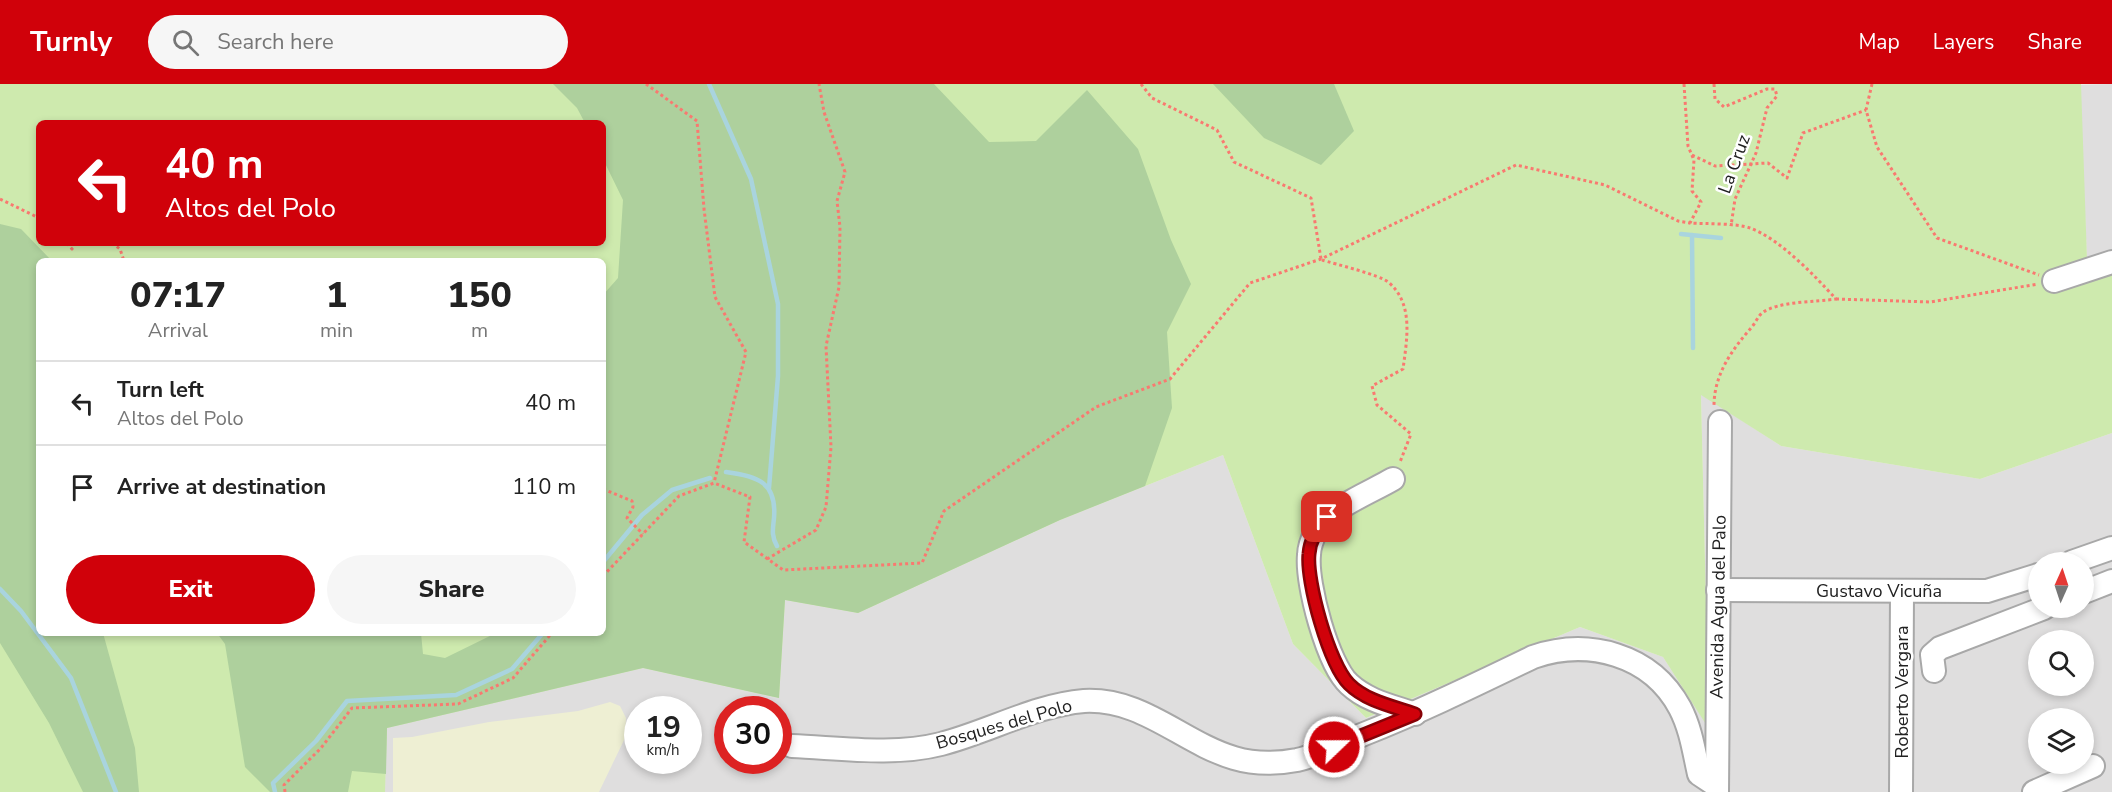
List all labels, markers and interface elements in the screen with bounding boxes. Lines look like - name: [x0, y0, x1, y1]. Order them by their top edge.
- search box: [148, 15, 568, 69]
- text: Turnly: [30, 23, 112, 61]
- icon: search: [169, 26, 202, 59]
- text: Search here: [217, 27, 334, 57]
- text: Map: [1858, 28, 1900, 56]
- text: Layers: [1933, 28, 1994, 56]
- text: Share: [2027, 28, 2082, 56]
- street label: La Cruz: [1712, 131, 1756, 197]
- text: 40 m: [165, 136, 264, 193]
- icon: left: [66, 144, 144, 222]
- text: Altos del Polo: [165, 190, 336, 227]
- text: 07:17: [130, 271, 226, 320]
- text: 1: [326, 271, 347, 320]
- text: 150: [447, 271, 512, 320]
- text: Arrival: [148, 317, 208, 344]
- text: min: [320, 317, 353, 344]
- text: m: [471, 317, 488, 344]
- text: Turn left: [117, 375, 204, 405]
- icon: left: [66, 387, 99, 420]
- text: 40 m: [525, 388, 576, 418]
- text: Altos del Polo: [117, 405, 244, 432]
- icon: arrive: [66, 471, 99, 504]
- text: Arrive at destination: [117, 472, 326, 502]
- text: 110 m: [512, 472, 576, 502]
- pin: [1301, 491, 1352, 542]
- icon: arrive: [1310, 500, 1343, 533]
- street label: Avenida Agua del Palo: [1704, 515, 1732, 699]
- north arrow: [2028, 552, 2094, 618]
- map controls: [2028, 552, 2094, 774]
- button: Exit: [66, 555, 315, 624]
- button: Share: [327, 555, 576, 624]
- street label: Gustavo Vicuña: [1816, 579, 1942, 603]
- street label: Roberto Vergara: [1890, 626, 1914, 758]
- button: search: [2028, 630, 2094, 696]
- street label: Bosques del Polo: [933, 693, 1075, 755]
- speed limit sign: 30: [714, 696, 792, 774]
- text: 19: [645, 707, 681, 748]
- button: layers: [2028, 708, 2094, 774]
- position arrow: [1302, 715, 1366, 779]
- text: km/h: [646, 740, 680, 760]

